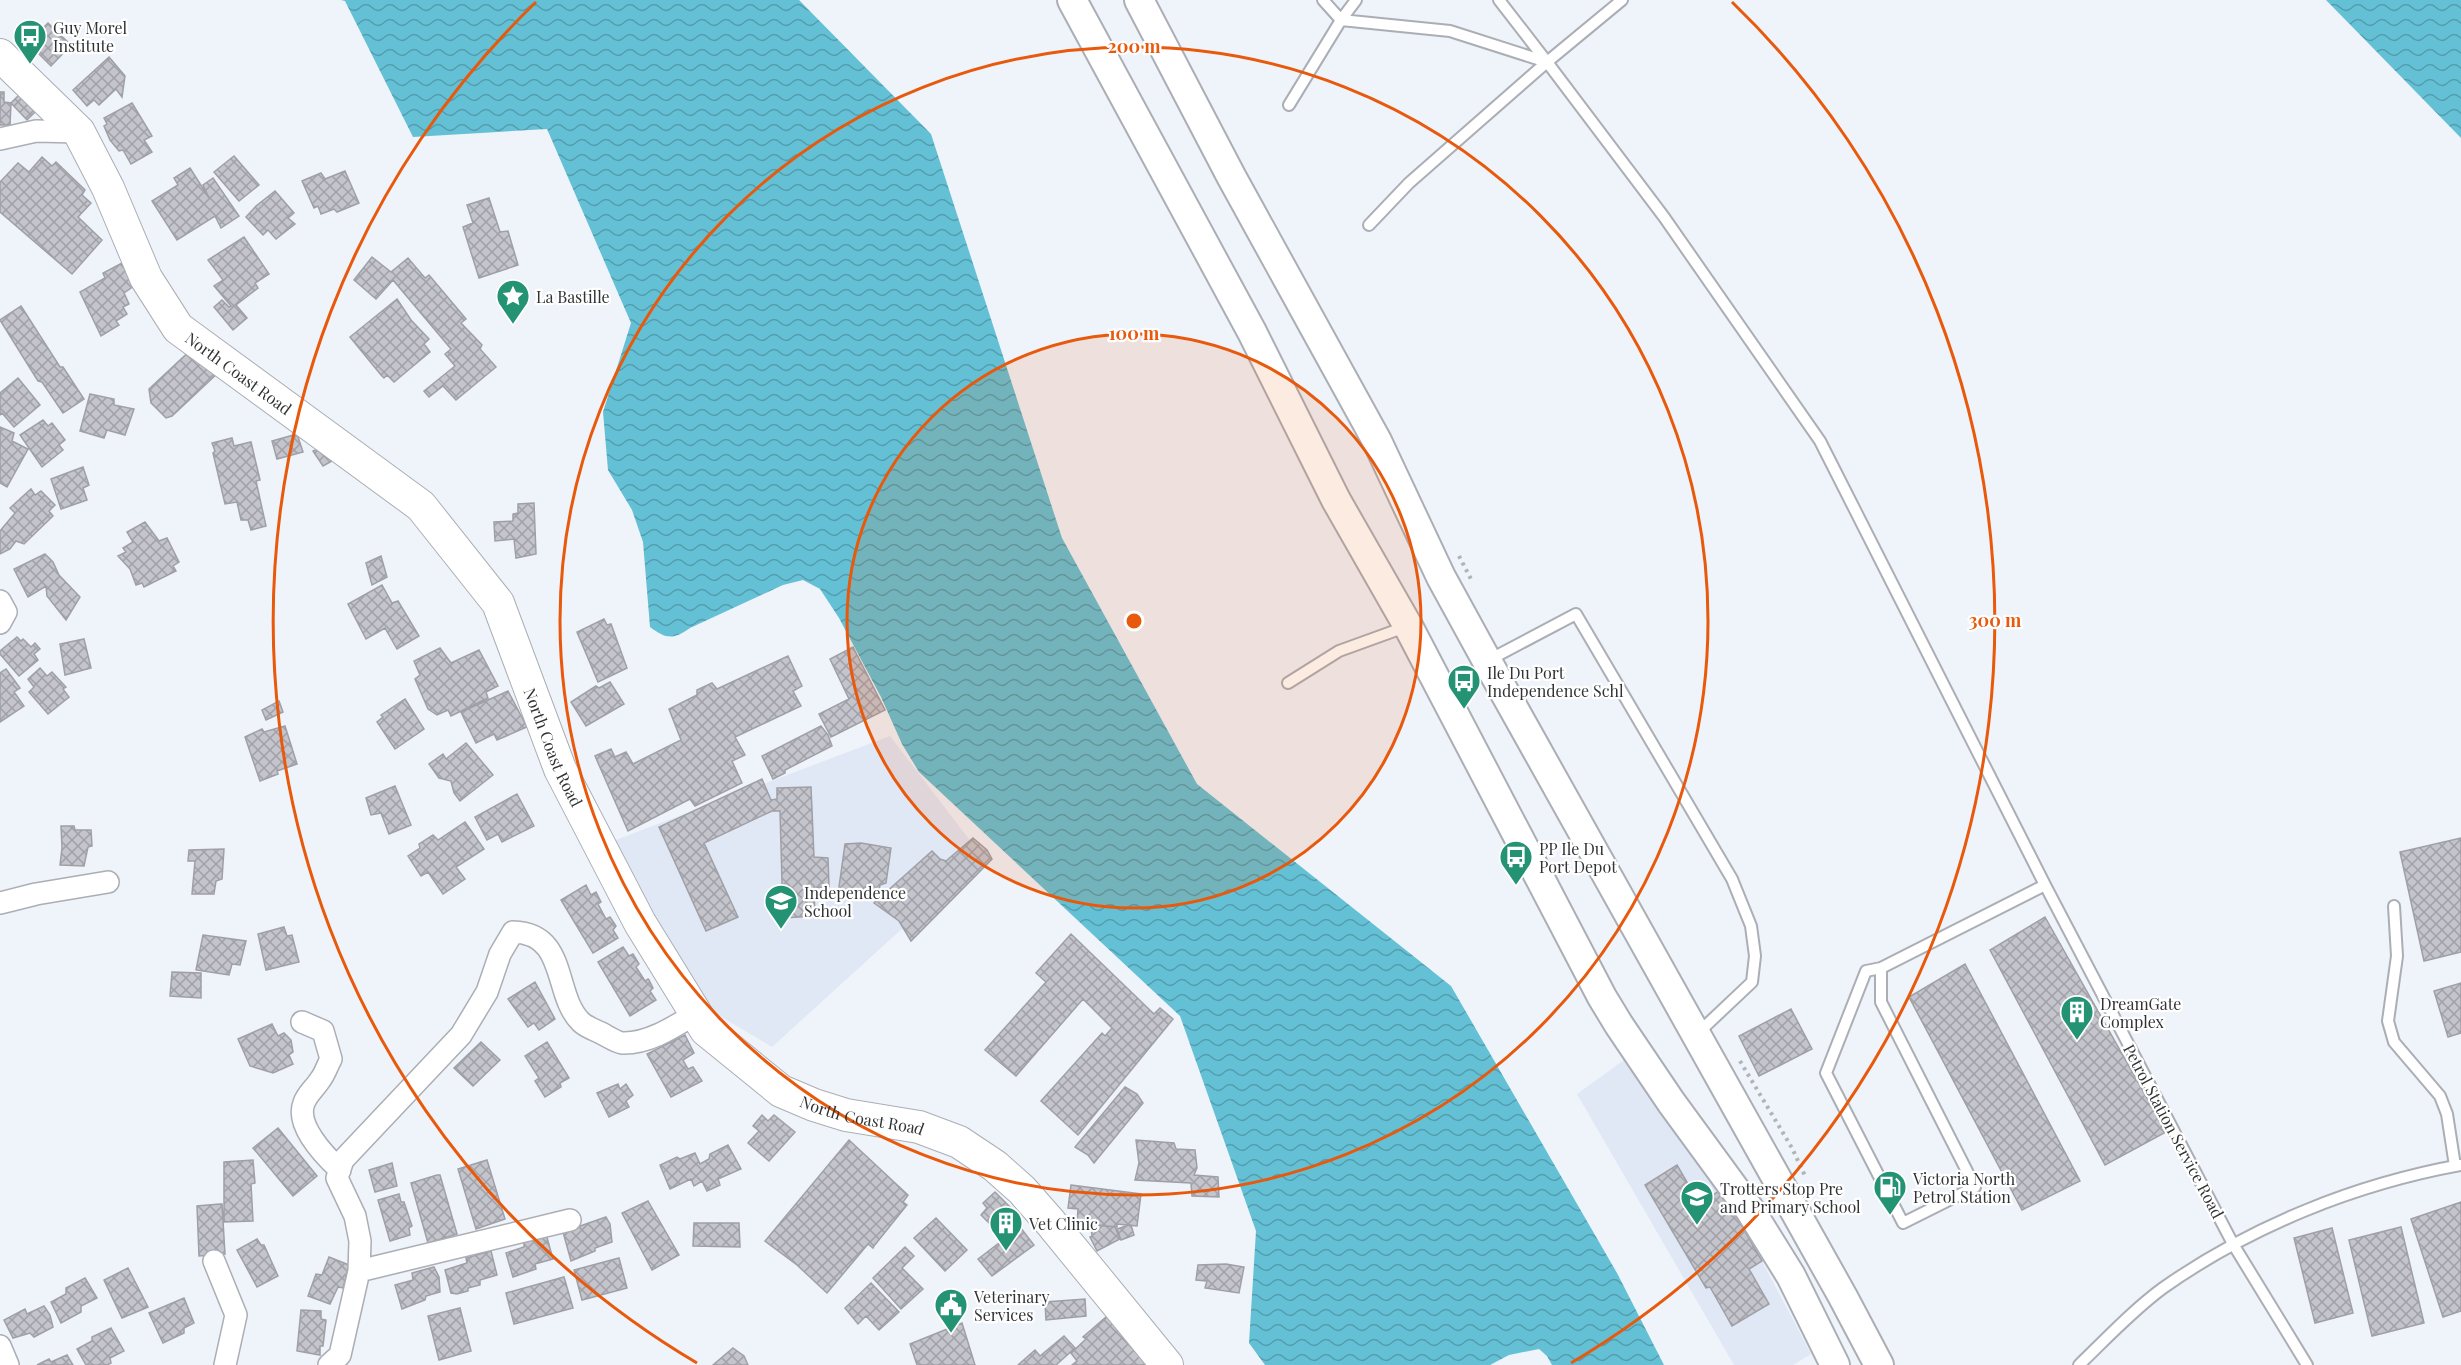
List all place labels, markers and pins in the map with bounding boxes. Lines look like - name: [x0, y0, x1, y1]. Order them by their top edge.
- place label: Guy Morel Institute: [53, 17, 127, 56]
- bus stop icon: Guy Morel Institute: [12, 18, 48, 65]
- place icon: La Bastille: [495, 278, 531, 325]
- place label: La Bastille: [536, 286, 610, 307]
- centre of rings: [1124, 611, 1144, 631]
- place label: Ile Du Port Independence Schl: [1487, 662, 1624, 701]
- bus stop icon: Ile Du Port Independence Schl: [1446, 663, 1482, 710]
- place label: PP Ile Du Port Depot: [1539, 838, 1617, 877]
- bus stop icon: PP Ile Du Port Depot: [1498, 839, 1534, 886]
- place label: Independence School: [804, 882, 906, 921]
- school or university icon: Independence School: [763, 883, 799, 930]
- place label: DreamGate Complex: [2100, 993, 2181, 1032]
- building icon: DreamGate Complex: [2059, 994, 2095, 1041]
- place label: Victoria North Petrol Station: [1912, 1168, 2016, 1207]
- fuel station icon: Victoria North Petrol Station: [1872, 1169, 1908, 1216]
- place label: Trotters Stop Pre and Primary School: [1720, 1178, 1861, 1217]
- school or university icon: Trotters Stop Pre and Primary School: [1679, 1179, 1715, 1226]
- building icon: Vet Clinic: [988, 1205, 1024, 1252]
- place label: Vet Clinic: [1028, 1213, 1098, 1234]
- place label: Veterinary Services: [973, 1286, 1050, 1325]
- public building icon: Veterinary Services: [933, 1287, 969, 1334]

